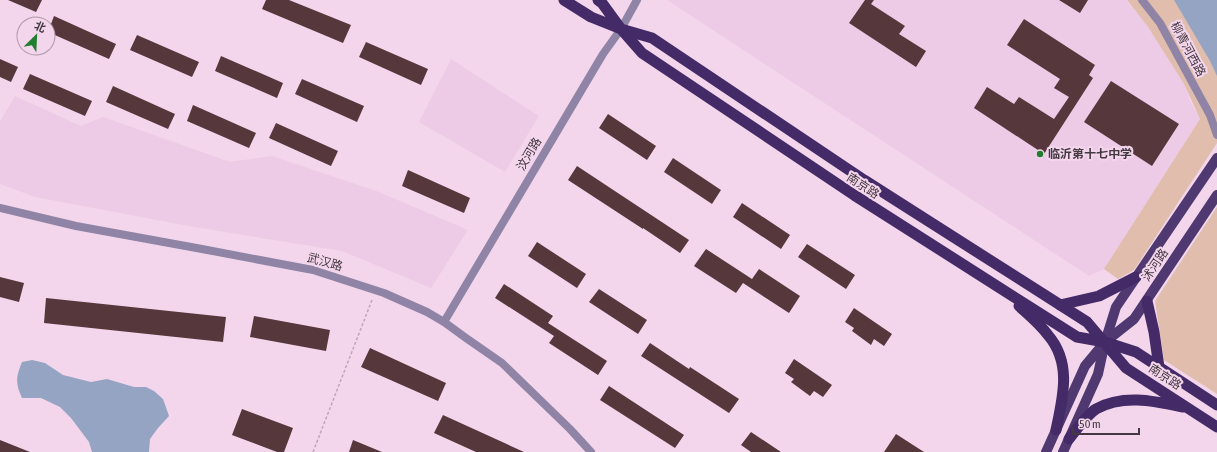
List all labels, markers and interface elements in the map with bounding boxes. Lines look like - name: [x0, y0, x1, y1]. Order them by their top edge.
- north arrow: [16, 16, 56, 56]
- text: 北: [33, 19, 48, 35]
- street label: 柳青河西路: [1168, 19, 1208, 79]
- street label: 汶河路: [514, 135, 544, 173]
- place label: 临沂第十七中学: [1048, 147, 1132, 161]
- marker: 临沂第十七中学: [1035, 149, 1045, 159]
- street label: 南京路: [844, 170, 882, 202]
- street label: 沭河路: [1139, 246, 1171, 284]
- street label: 武汉路: [306, 250, 344, 274]
- street label: 南京路: [1146, 361, 1184, 393]
- scale bar: [1073, 410, 1139, 436]
- text: 50 m: [1079, 417, 1101, 431]

